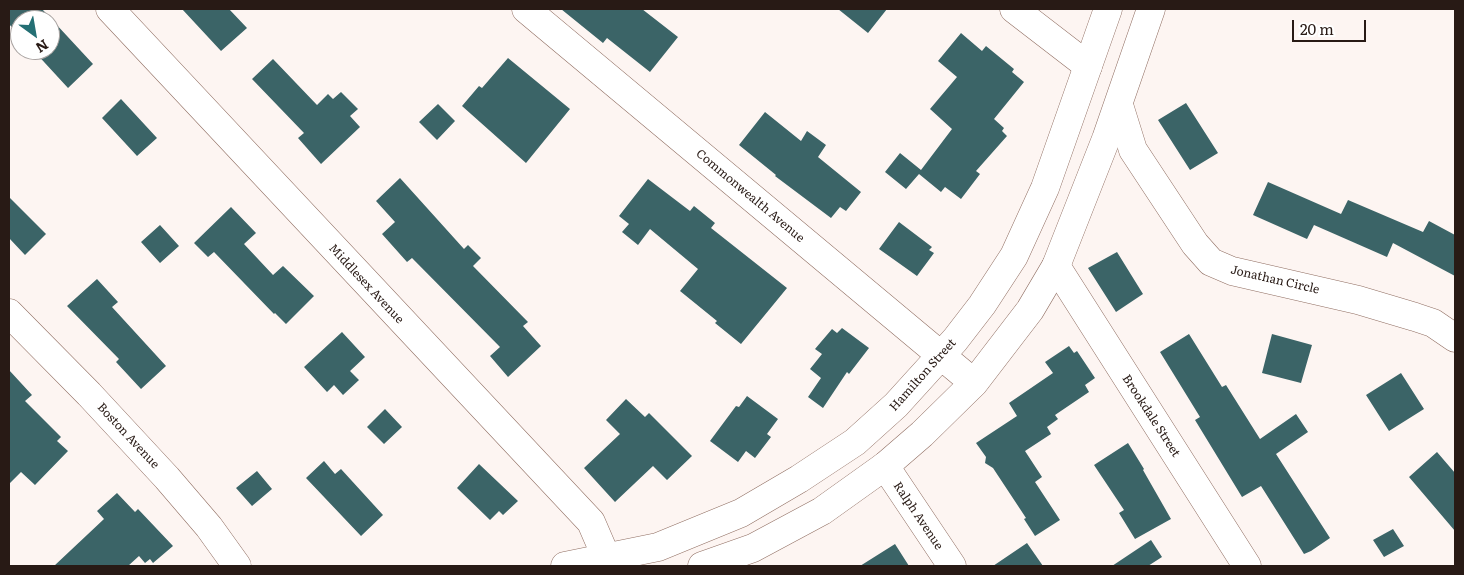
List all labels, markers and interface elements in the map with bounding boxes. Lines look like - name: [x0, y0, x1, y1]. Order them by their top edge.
- north arrow: [10, 10, 60, 60]
- scale bar: [1294, 10, 1368, 42]
- text: 20 m: [1300, 17, 1334, 40]
- text: N: [32, 35, 53, 58]
- street label: Commonwealth Avenue: [693, 146, 807, 246]
- street label: Middlesex Avenue: [325, 241, 407, 327]
- street label: Jonathan Circle: [1229, 263, 1321, 297]
- street label: Hamilton Street: [887, 336, 959, 414]
- street label: Brookdale Street: [1119, 372, 1183, 460]
- street label: Boston Avenue: [94, 400, 162, 472]
- street label: Ralph Avenue: [890, 479, 946, 553]

